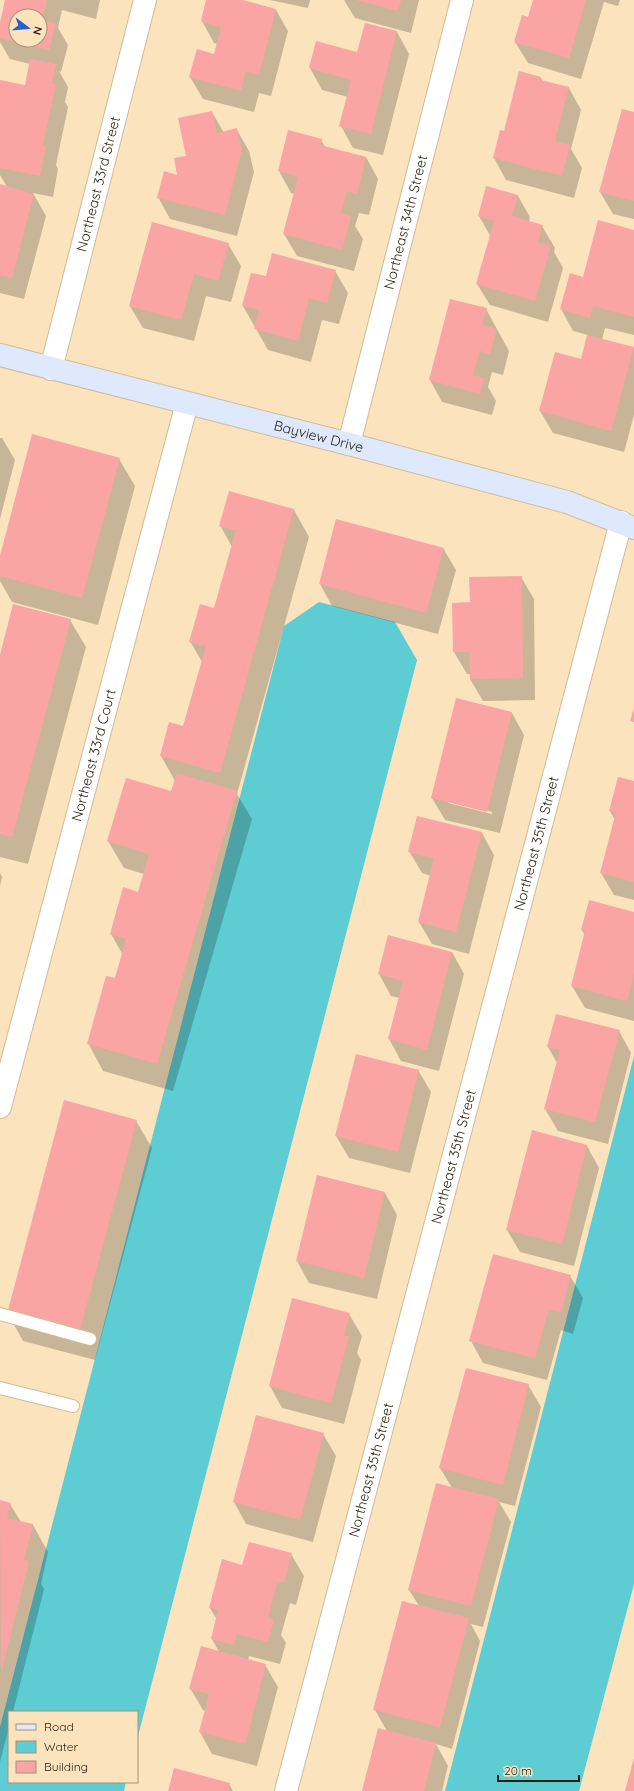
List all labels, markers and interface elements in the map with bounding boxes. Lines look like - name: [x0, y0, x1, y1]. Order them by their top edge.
- north arrow: [8, 8, 48, 48]
- text: N: [30, 25, 45, 37]
- street label: Northeast 33rd Street: [72, 114, 124, 253]
- street label: Northeast 34th Street: [380, 153, 431, 291]
- street label: Bayview Drive: [272, 416, 366, 457]
- street label: Northeast 33rd Court: [67, 687, 120, 823]
- street label: Northeast 35th Street: [510, 774, 563, 913]
- street label: Northeast 35th Street: [427, 1087, 480, 1226]
- street label: Northeast 35th Street: [344, 1401, 397, 1539]
- legend: [8, 1711, 138, 1783]
- text: Road: [44, 1719, 74, 1734]
- text: Water: [44, 1739, 79, 1754]
- scale bar: [498, 1757, 579, 1783]
- text: Building: [44, 1759, 88, 1774]
- text: 20 m: [504, 1763, 532, 1778]

